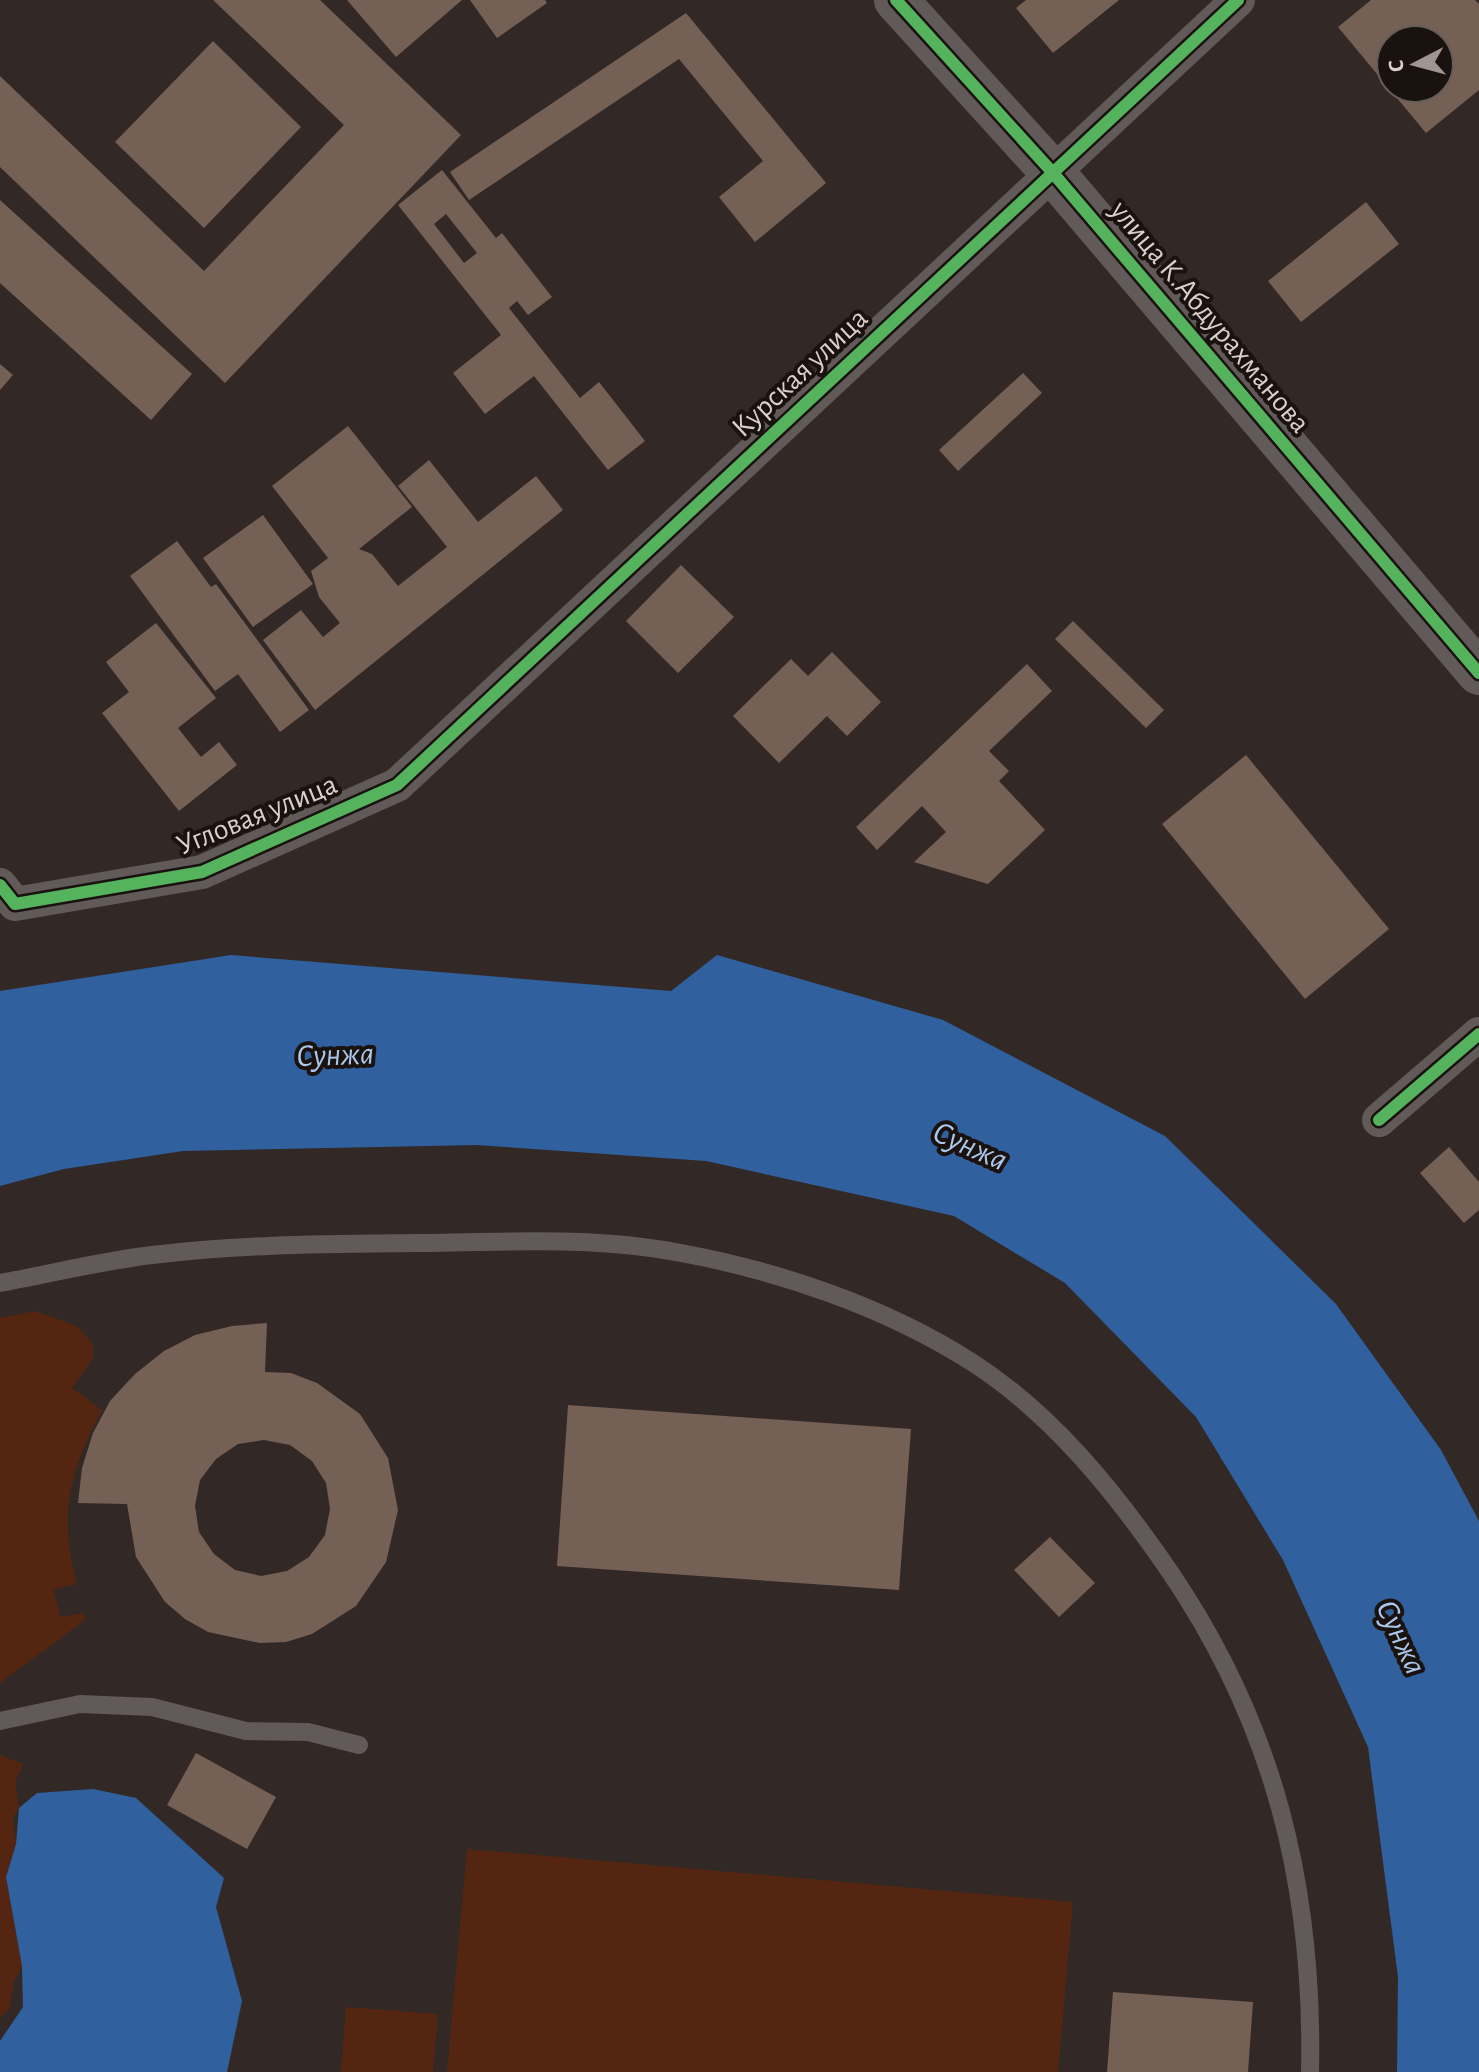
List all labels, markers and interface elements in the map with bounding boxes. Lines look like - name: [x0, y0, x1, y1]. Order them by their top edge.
- north arrow: [1375, 24, 1455, 104]
- text: С: [1385, 59, 1408, 73]
- street label: улица К.Абдурахманова: [1104, 195, 1315, 439]
- street label: Курская улица: [726, 303, 874, 443]
- street label: Угловая улица: [172, 769, 342, 861]
- water label: Сунжа: [296, 1038, 374, 1072]
- water label: Сунжа: [928, 1116, 1012, 1176]
- water label: Сунжа: [1370, 1595, 1432, 1679]

